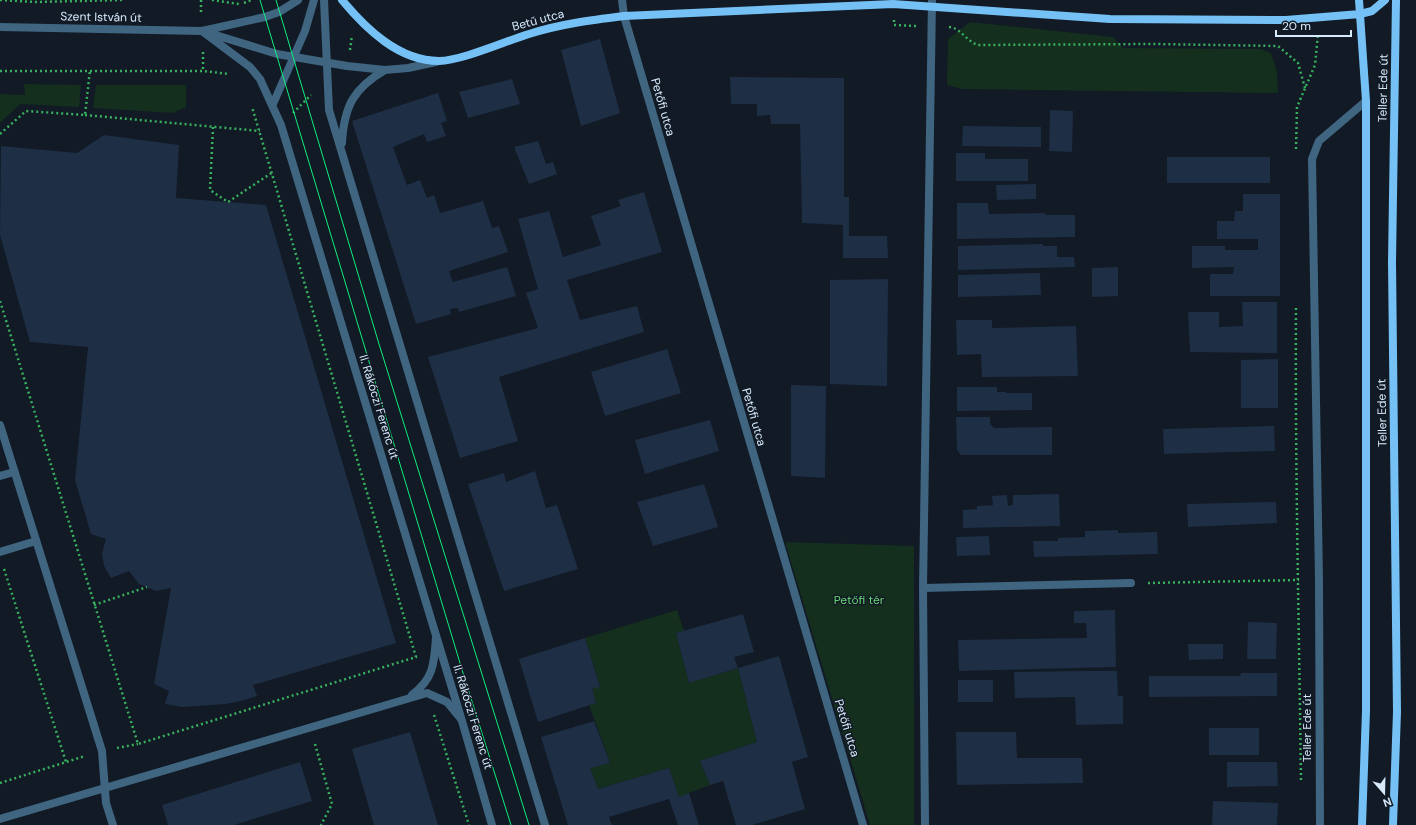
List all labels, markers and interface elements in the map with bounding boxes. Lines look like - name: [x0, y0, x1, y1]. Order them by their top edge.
- street label: Betű utca: [510, 5, 566, 35]
- street label: Szent István út: [60, 8, 142, 26]
- scale bar: [1276, 12, 1351, 38]
- text: 20 m: [1282, 18, 1311, 34]
- street label: Teller Ede út: [1374, 53, 1392, 122]
- street label: Petőfi utca: [647, 76, 679, 138]
- street label: II. Rákóczi Ferenc út: [356, 353, 403, 461]
- street label: Teller Ede út: [1373, 378, 1391, 447]
- street label: Petőfi utca: [738, 386, 770, 448]
- park label: Petőfi tér: [834, 592, 885, 608]
- street label: II. Rákóczi Ferenc út: [450, 663, 497, 771]
- street label: Teller Ede út: [1299, 694, 1315, 762]
- street label: Petőfi utca: [831, 697, 863, 759]
- north arrow: [1364, 773, 1404, 813]
- text: N: [1381, 794, 1394, 810]

